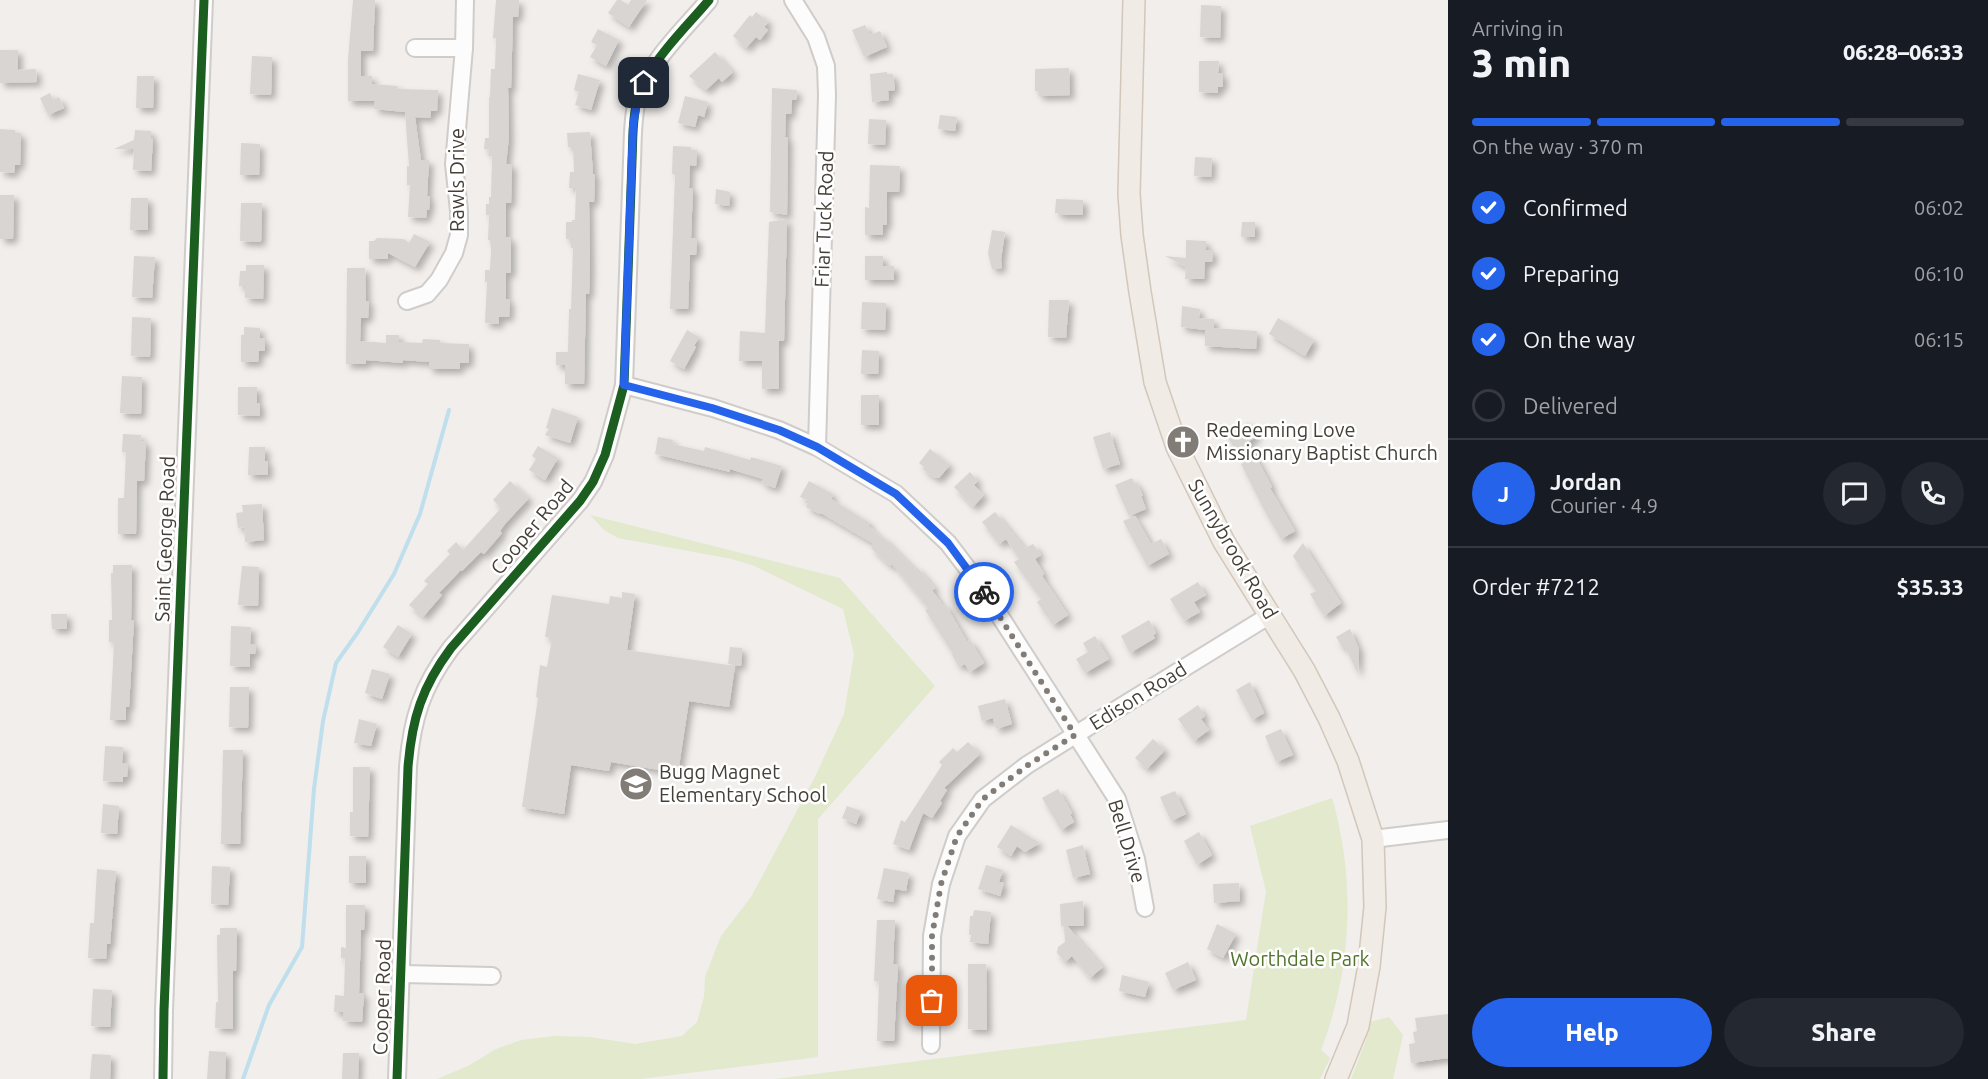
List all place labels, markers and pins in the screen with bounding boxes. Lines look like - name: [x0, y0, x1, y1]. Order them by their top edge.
- pin: [618, 57, 669, 108]
- place label: Redeeming Love Missionary Baptist Church: [1206, 418, 1438, 464]
- church icon: Redeeming Love Missionary Baptist Church: [1165, 424, 1201, 460]
- place label: Bugg Magnet Elementary School: [659, 760, 826, 806]
- school or university icon: Bugg Magnet Elementary School: [618, 766, 654, 802]
- pin: [906, 975, 957, 1026]

